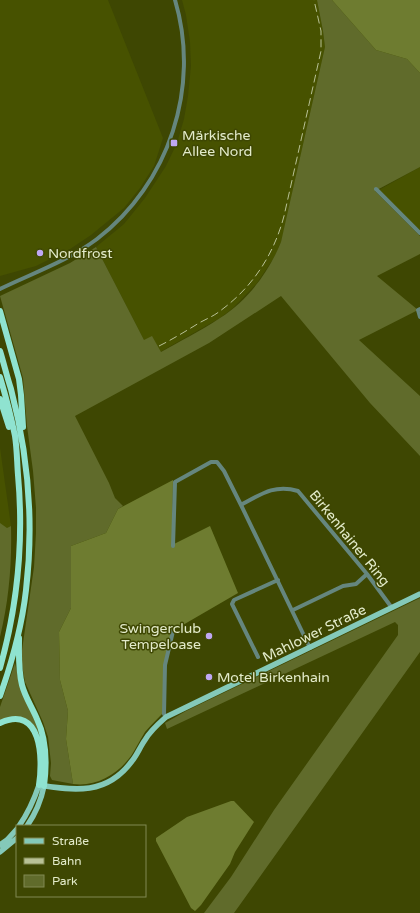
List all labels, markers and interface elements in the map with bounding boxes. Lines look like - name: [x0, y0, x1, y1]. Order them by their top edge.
- place label: Märkische Allee Nord: [182, 127, 252, 160]
- marker: Märkische Allee Nord: [169, 138, 179, 148]
- place label: Nordfrost: [48, 245, 113, 262]
- marker: Nordfrost: [35, 248, 45, 258]
- street label: Birkenhainer Ring: [306, 487, 394, 590]
- street label: Mahlower Straße: [260, 601, 369, 666]
- place label: Swingerclub Tempeloase: [120, 620, 201, 653]
- marker: Swingerclub Tempeloase: [204, 631, 214, 641]
- place label: Motel Birkenhain: [217, 669, 330, 686]
- marker: Motel Birkenhain: [204, 672, 214, 682]
- legend: [16, 825, 146, 897]
- text: Straße: [52, 834, 89, 848]
- text: Bahn: [52, 854, 82, 868]
- text: Park: [52, 874, 78, 888]

